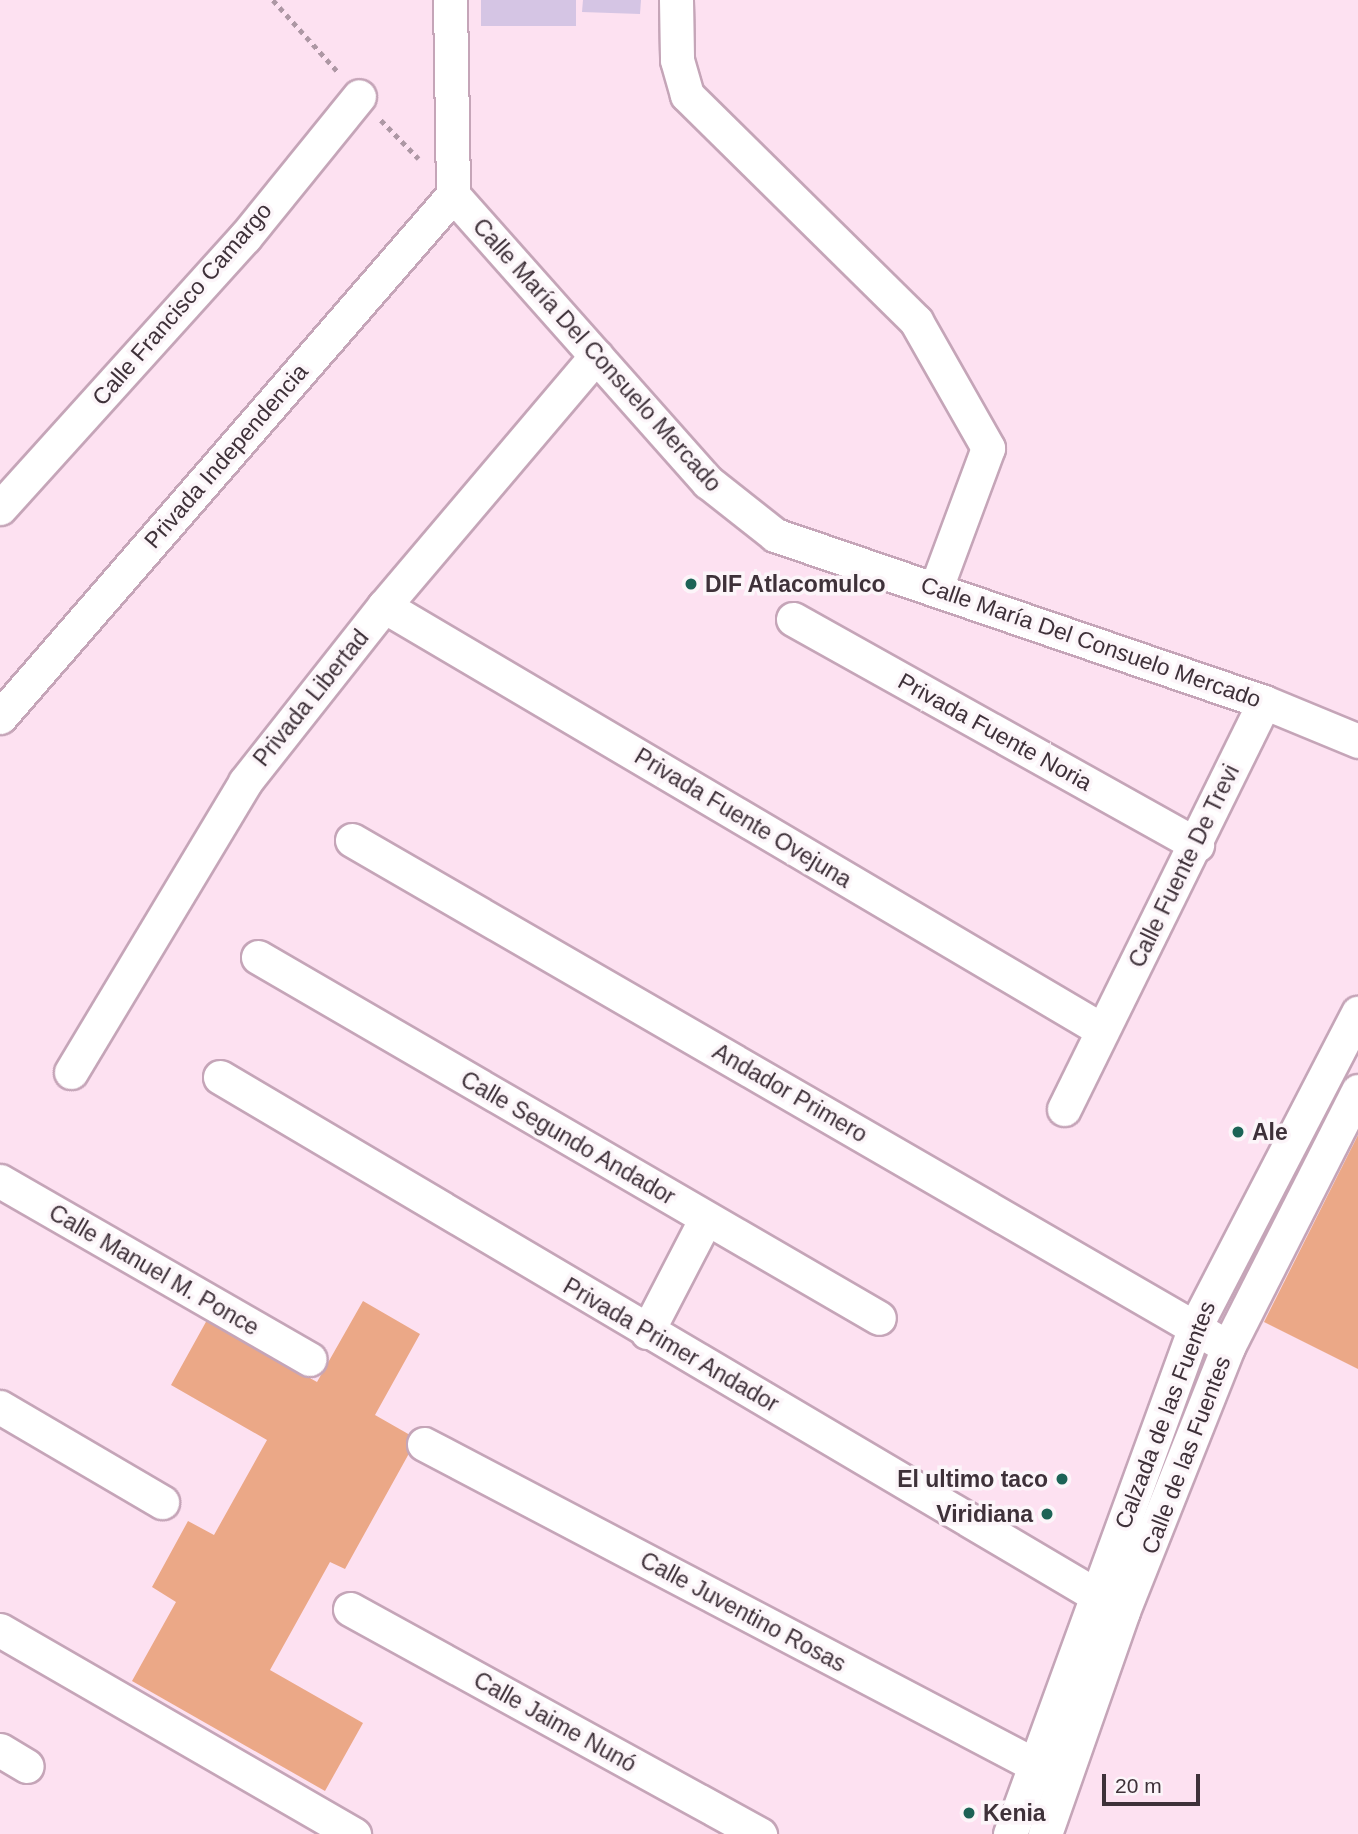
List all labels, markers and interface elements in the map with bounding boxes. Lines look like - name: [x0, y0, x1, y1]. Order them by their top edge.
- street label: Calle Francisco Camargo: [86, 197, 278, 411]
- street label: Calle María Del Consuelo Mercado: [467, 213, 727, 497]
- street label: Privada Independencia: [138, 358, 314, 554]
- place label: DIF Atlacomulco: [705, 570, 886, 598]
- street label: Calle María Del Consuelo Mercado: [917, 571, 1265, 713]
- marker: DIF Atlacomulco: [683, 576, 699, 592]
- street label: Privada Libertad: [248, 624, 374, 772]
- street label: Privada Fuente Noria: [893, 667, 1097, 797]
- street label: Privada Fuente Ovejuna: [630, 742, 856, 894]
- street label: Calle Fuente De Trevi: [1123, 760, 1245, 972]
- street label: Andador Primero: [708, 1038, 872, 1148]
- street label: Calle Segundo Andador: [455, 1065, 681, 1211]
- place label: Ale: [1252, 1118, 1288, 1146]
- marker: Ale: [1230, 1124, 1246, 1140]
- street label: Calle Manuel M. Ponce: [44, 1199, 264, 1341]
- street label: Privada Primer Andador: [558, 1272, 784, 1418]
- street label: Calzada de las Fuentes: [1109, 1297, 1221, 1533]
- street label: Calle de las Fuentes: [1136, 1352, 1236, 1558]
- place label: El ultimo taco: [897, 1465, 1048, 1493]
- marker: El ultimo taco: [1054, 1471, 1070, 1487]
- place label: Viridiana: [936, 1500, 1033, 1528]
- marker: Viridiana: [1039, 1506, 1055, 1522]
- street label: Calle Juventino Rosas: [635, 1546, 851, 1678]
- street label: Calle Jaime Nunó: [469, 1666, 641, 1778]
- scale bar: [1106, 1760, 1204, 1804]
- text: 20 m: [1115, 1774, 1162, 1797]
- place label: Kenia: [983, 1799, 1046, 1827]
- marker: Kenia: [961, 1805, 977, 1821]

